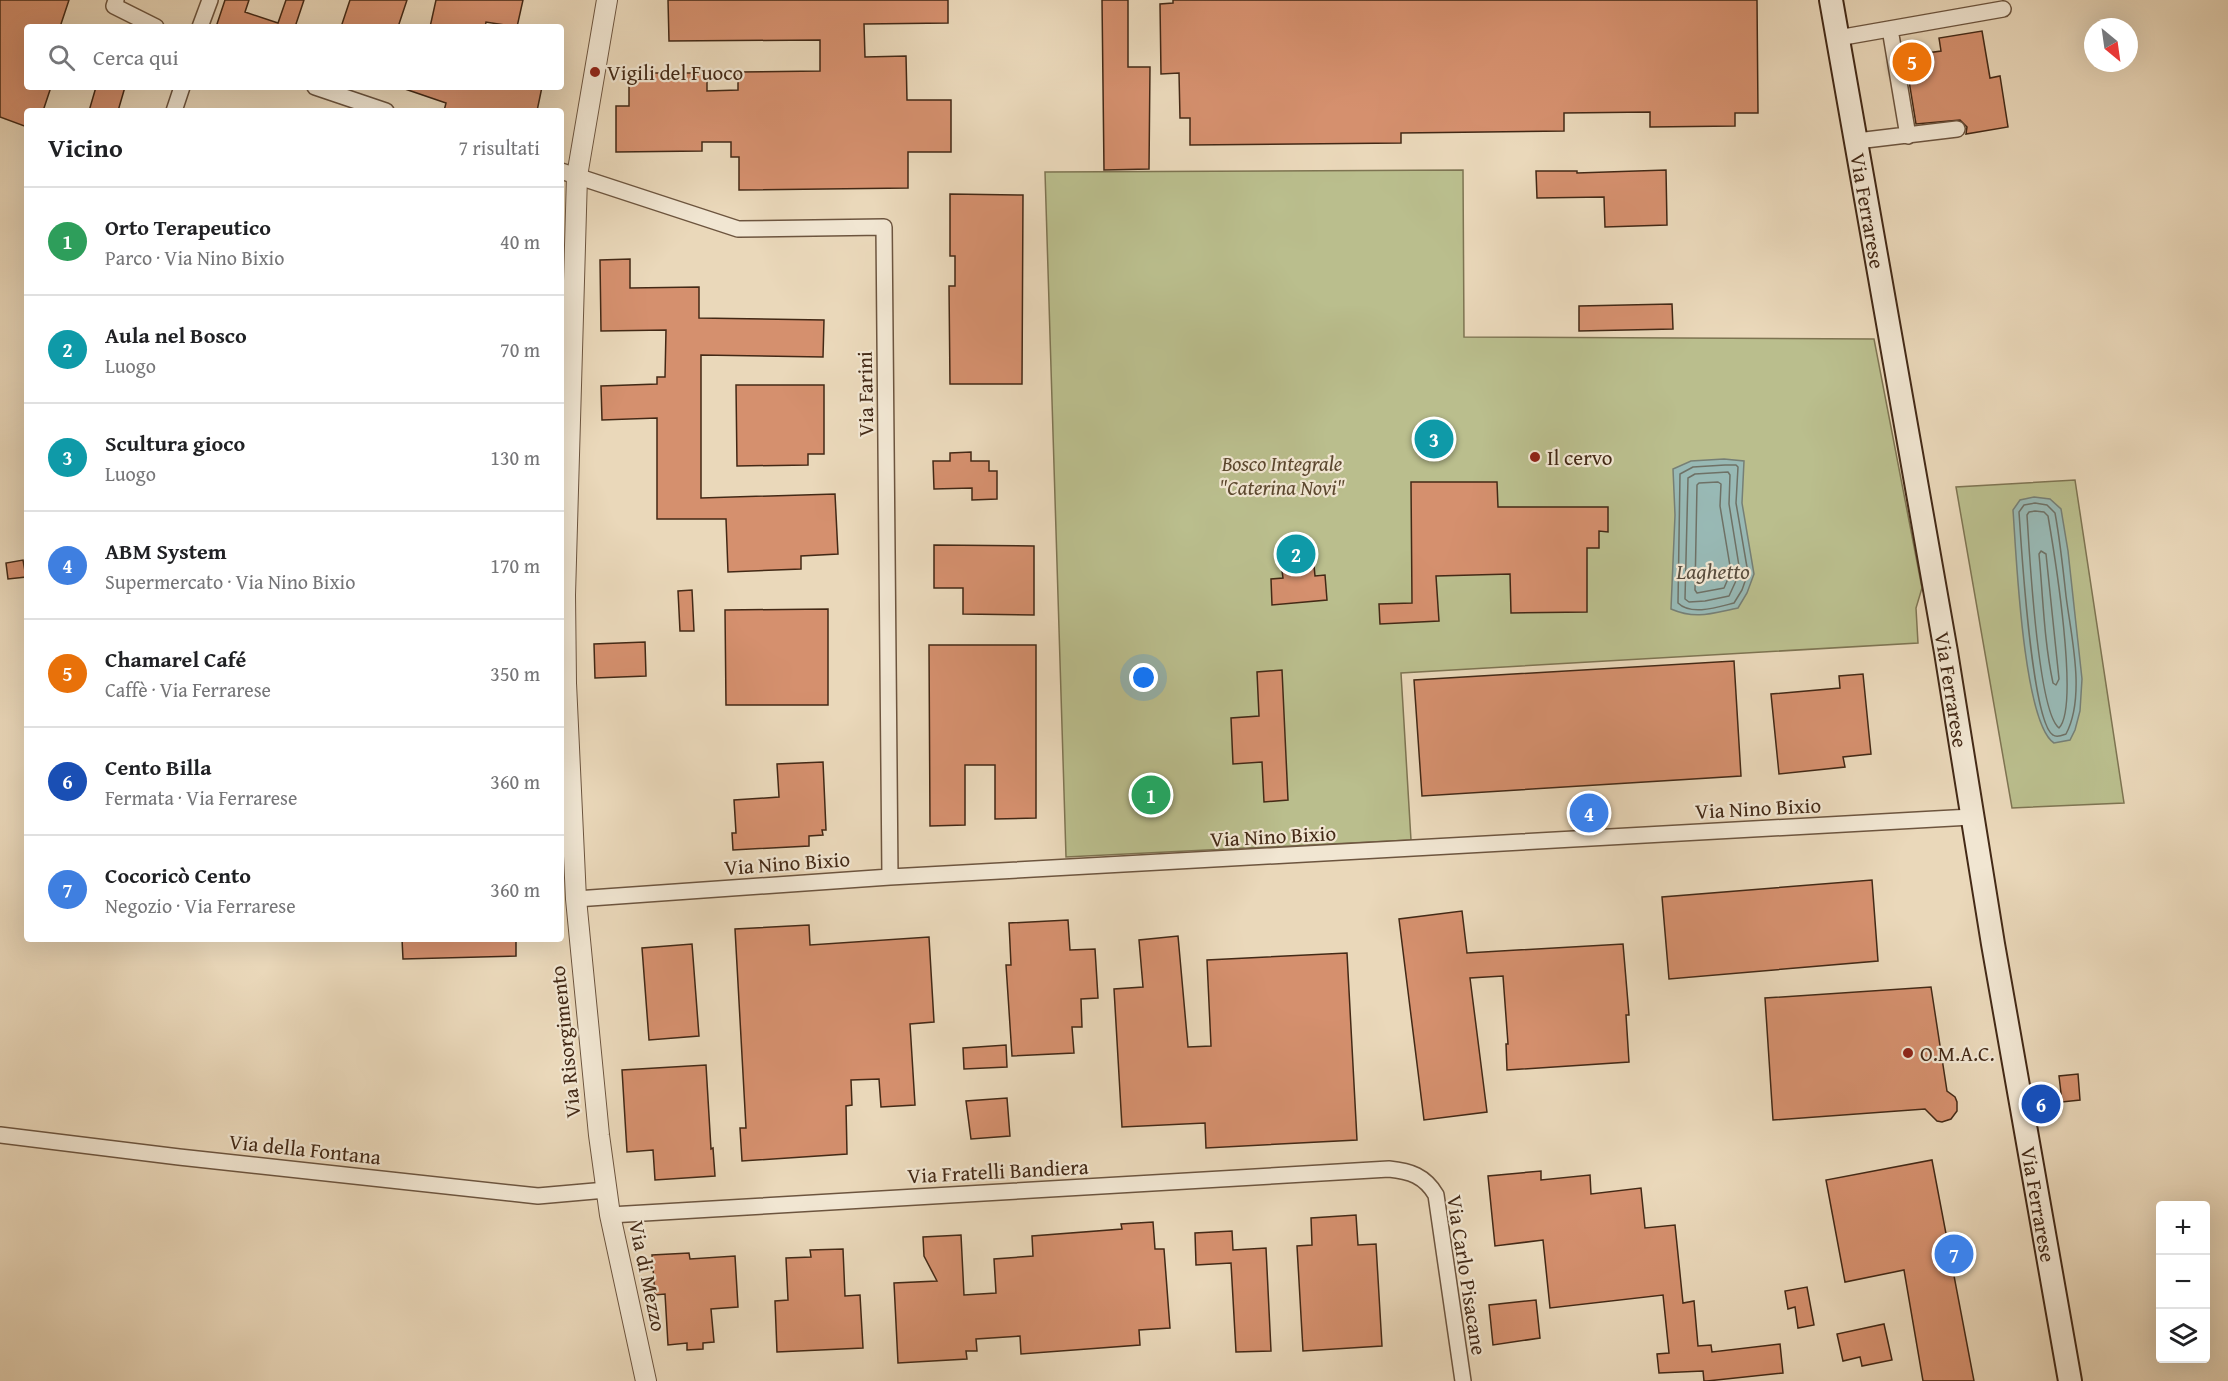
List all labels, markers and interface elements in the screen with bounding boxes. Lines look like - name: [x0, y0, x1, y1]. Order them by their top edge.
- north arrow: [2084, 18, 2138, 72]
- search box: [24, 24, 564, 90]
- pin: 5: [1892, 40, 1932, 84]
- icon: search: [45, 41, 78, 74]
- text: Cerca qui: [93, 41, 179, 73]
- place label: Vigili del Fuoco: [607, 57, 743, 88]
- marker: Vigili del Fuoco: [588, 65, 602, 79]
- text: Vicino: [48, 128, 123, 167]
- text: 7 risultati: [459, 133, 540, 162]
- street label: Via Ferrarese: [1843, 150, 1894, 271]
- text: Orto Terapeutico: [105, 211, 271, 243]
- text: 1: [62, 227, 73, 256]
- text: 40 m: [500, 227, 540, 256]
- text: Parco · Via Nino Bixio: [105, 243, 284, 272]
- text: Aula nel Bosco: [105, 319, 247, 351]
- text: 2: [62, 335, 73, 364]
- text: 70 m: [500, 335, 540, 364]
- text: Luogo: [105, 351, 156, 380]
- street label: Via Farini: [849, 351, 881, 437]
- pin: 3: [1414, 416, 1454, 462]
- text: Scultura gioco: [105, 427, 245, 459]
- place label: Il cervo: [1547, 442, 1613, 473]
- text: 3: [62, 443, 73, 472]
- text: 130 m: [490, 443, 540, 472]
- park label: Bosco Integrale "Caterina Novi": [1219, 448, 1346, 503]
- marker: Il cervo: [1528, 450, 1542, 464]
- text: Luogo: [105, 459, 156, 488]
- pin: 2: [1276, 532, 1316, 576]
- text: ABM System: [105, 535, 227, 567]
- text: 4: [62, 551, 73, 580]
- text: 170 m: [490, 551, 540, 580]
- water label: Laghetto: [1675, 555, 1750, 587]
- text: Supermercato · Via Nino Bixio: [105, 567, 355, 596]
- street label: Via Ferrarese: [1927, 629, 1977, 750]
- text: Chamarel Café: [105, 643, 246, 675]
- text: 5: [62, 659, 73, 688]
- text: 350 m: [490, 659, 540, 688]
- your location: [1129, 663, 1158, 692]
- text: Caffè · Via Ferrarese: [105, 675, 271, 704]
- text: Cento Billa: [105, 751, 211, 783]
- text: 6: [62, 767, 73, 796]
- text: 360 m: [490, 767, 540, 796]
- pin: 1: [1132, 772, 1170, 818]
- text: Fermata · Via Ferrarese: [105, 783, 297, 812]
- street label: Via Nino Bixio: [1694, 789, 1822, 827]
- pin: 4: [1570, 790, 1608, 836]
- street label: Via Nino Bixio: [1209, 817, 1337, 855]
- street label: Via Nino Bixio: [723, 843, 851, 883]
- text: Cocoricò Cento: [105, 859, 251, 891]
- text: 7: [62, 875, 73, 904]
- text: 360 m: [490, 875, 540, 904]
- text: Negozio · Via Ferrarese: [105, 891, 296, 920]
- street label: Via Risorgimento: [542, 964, 588, 1120]
- place label: O.M.A.C.: [1920, 1038, 1995, 1069]
- marker: O.M.A.C.: [1901, 1046, 1915, 1060]
- pin: 6: [2022, 1082, 2060, 1126]
- street label: Via della Fontana: [228, 1126, 383, 1172]
- street label: Via Ferrarese: [2013, 1144, 2064, 1265]
- street label: Via Fratelli Bandiera: [907, 1151, 1089, 1191]
- street label: Via Carlo Pisacane: [1439, 1193, 1495, 1357]
- map controls: [2156, 1201, 2210, 1363]
- button: +: [2156, 1201, 2210, 1255]
- street label: Via di Mezzo: [621, 1218, 675, 1334]
- pin: 7: [1934, 1232, 1974, 1276]
- button: −: [2156, 1255, 2210, 1309]
- button: layers: [2156, 1309, 2210, 1363]

